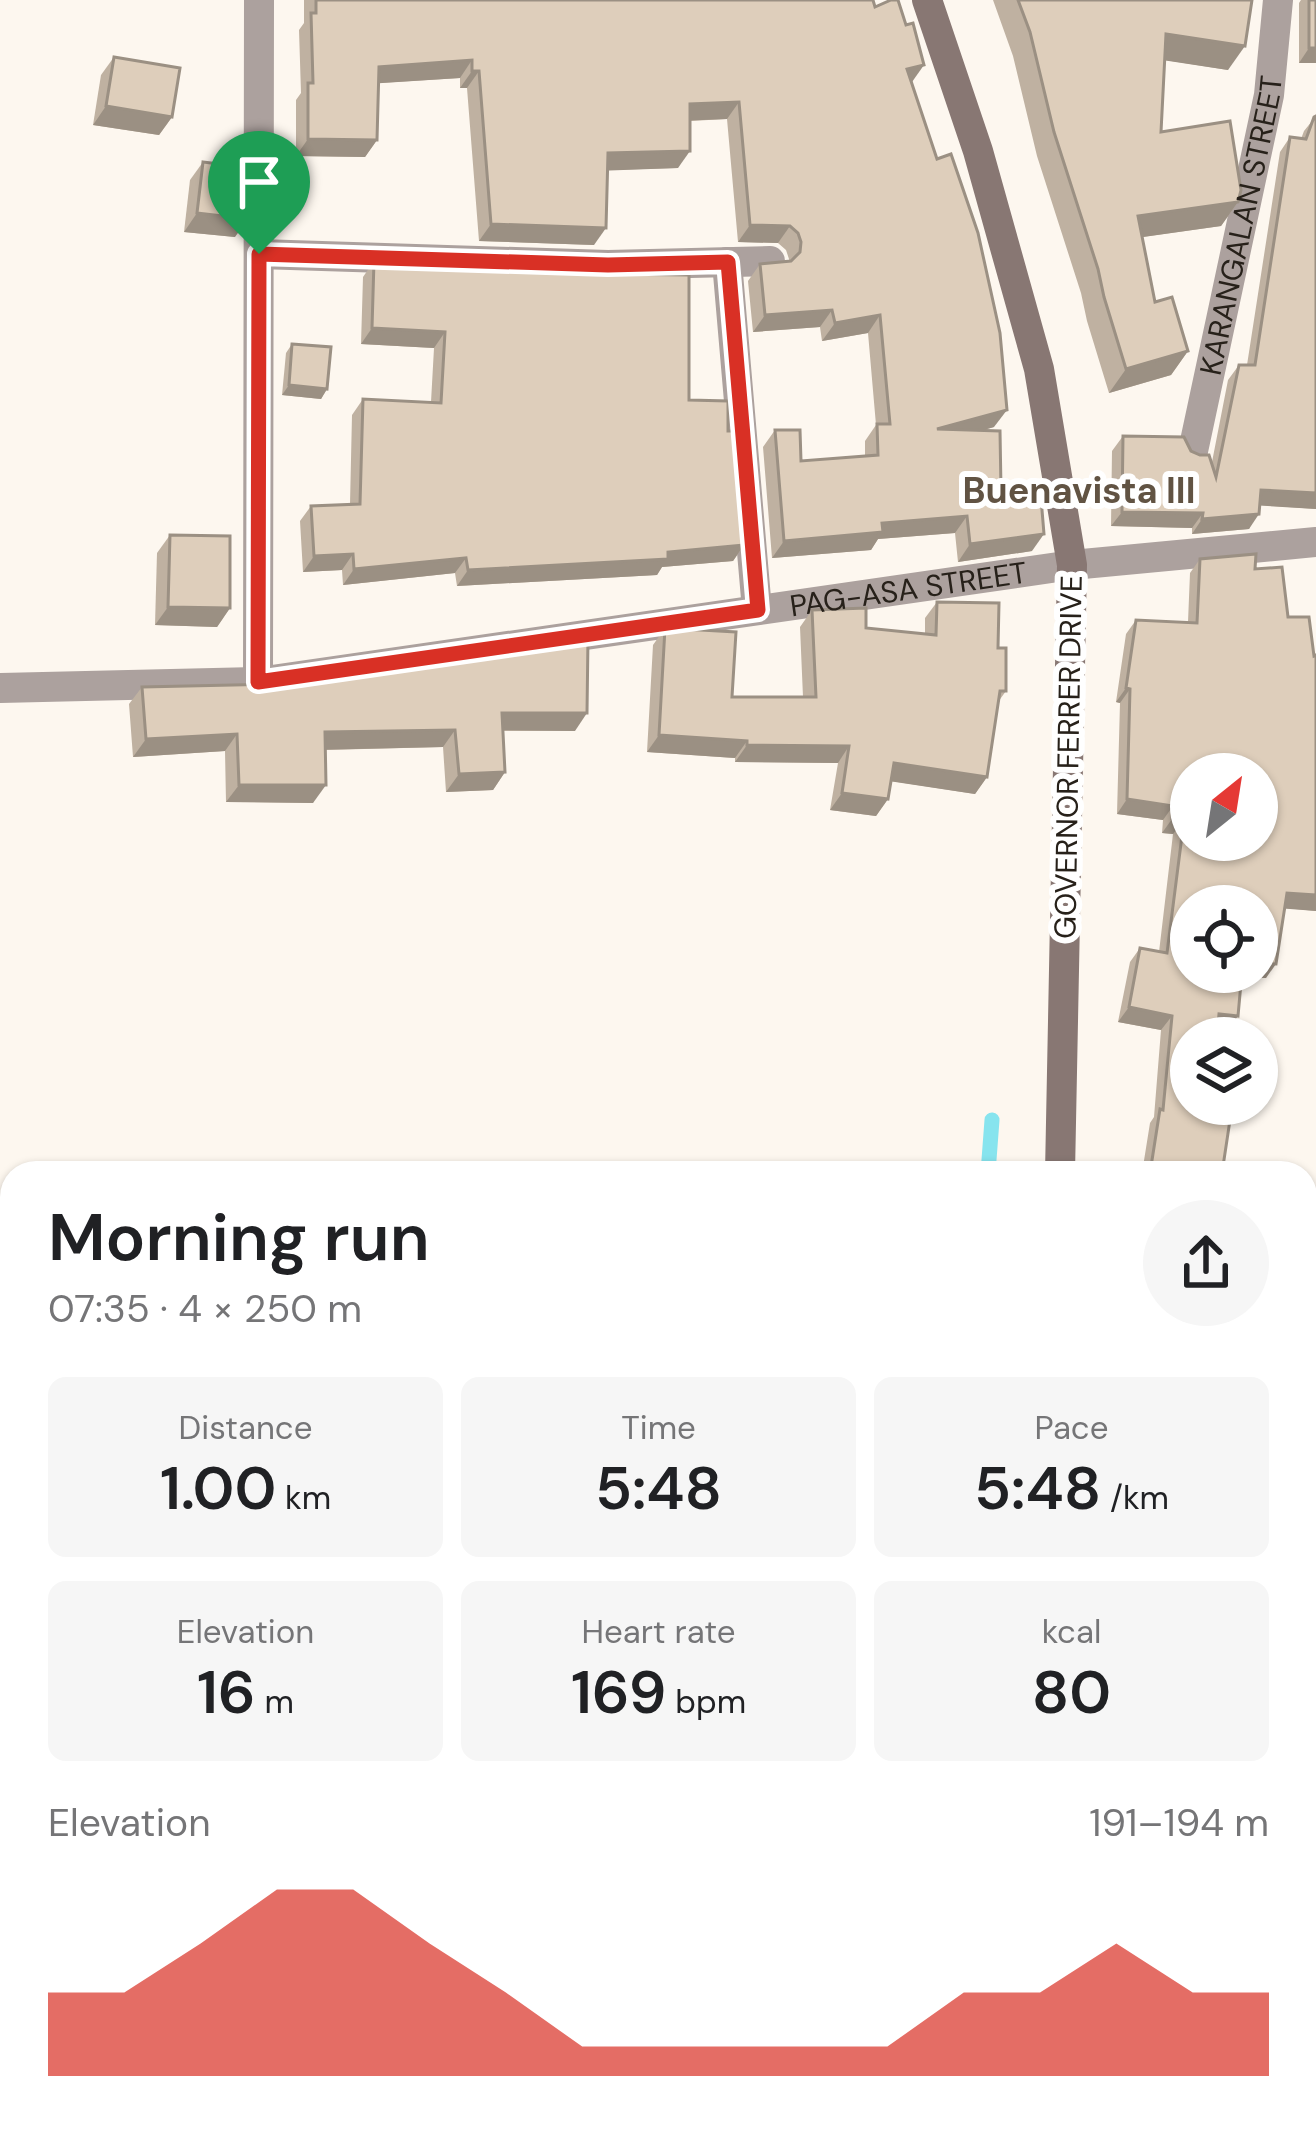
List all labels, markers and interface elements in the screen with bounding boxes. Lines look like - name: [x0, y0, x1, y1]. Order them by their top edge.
- street label: KARANGALAN STREET: [1190, 74, 1290, 378]
- pin: [208, 131, 310, 254]
- icon: arrive: [226, 149, 292, 215]
- district label: Buenavista III: [963, 467, 1195, 514]
- street label: PAG-ASA STREET: [787, 552, 1029, 625]
- street label: GOVERNOR FERRER DRIVE: [1045, 575, 1091, 939]
- north arrow: [1170, 753, 1278, 861]
- map controls: [1170, 753, 1278, 1125]
- button: locate: [1170, 885, 1278, 993]
- button: layers: [1170, 1017, 1278, 1125]
- text: Morning run: [48, 1195, 430, 1280]
- button: share: [1143, 1200, 1269, 1326]
- text: 07:35 · 4 × 250 m: [48, 1283, 362, 1334]
- text: Distance: [179, 1406, 312, 1449]
- text: Time: [621, 1406, 696, 1449]
- text: Pace: [1035, 1406, 1108, 1449]
- text: 1.00: [160, 1449, 276, 1528]
- text: 5:48: [595, 1449, 722, 1528]
- text: 5:48: [974, 1449, 1101, 1528]
- text: km: [276, 1476, 331, 1519]
- text: /km: [1101, 1476, 1169, 1519]
- text: Elevation: [177, 1610, 314, 1653]
- text: Heart rate: [581, 1610, 736, 1653]
- text: kcal: [1042, 1610, 1101, 1653]
- text: 16: [197, 1653, 256, 1732]
- text: 169: [571, 1653, 667, 1732]
- text: 80: [1032, 1653, 1111, 1732]
- text: m: [256, 1680, 294, 1723]
- text: bpm: [667, 1680, 746, 1723]
- text: Elevation: [48, 1797, 211, 1848]
- text: 191–194 m: [1089, 1797, 1269, 1848]

